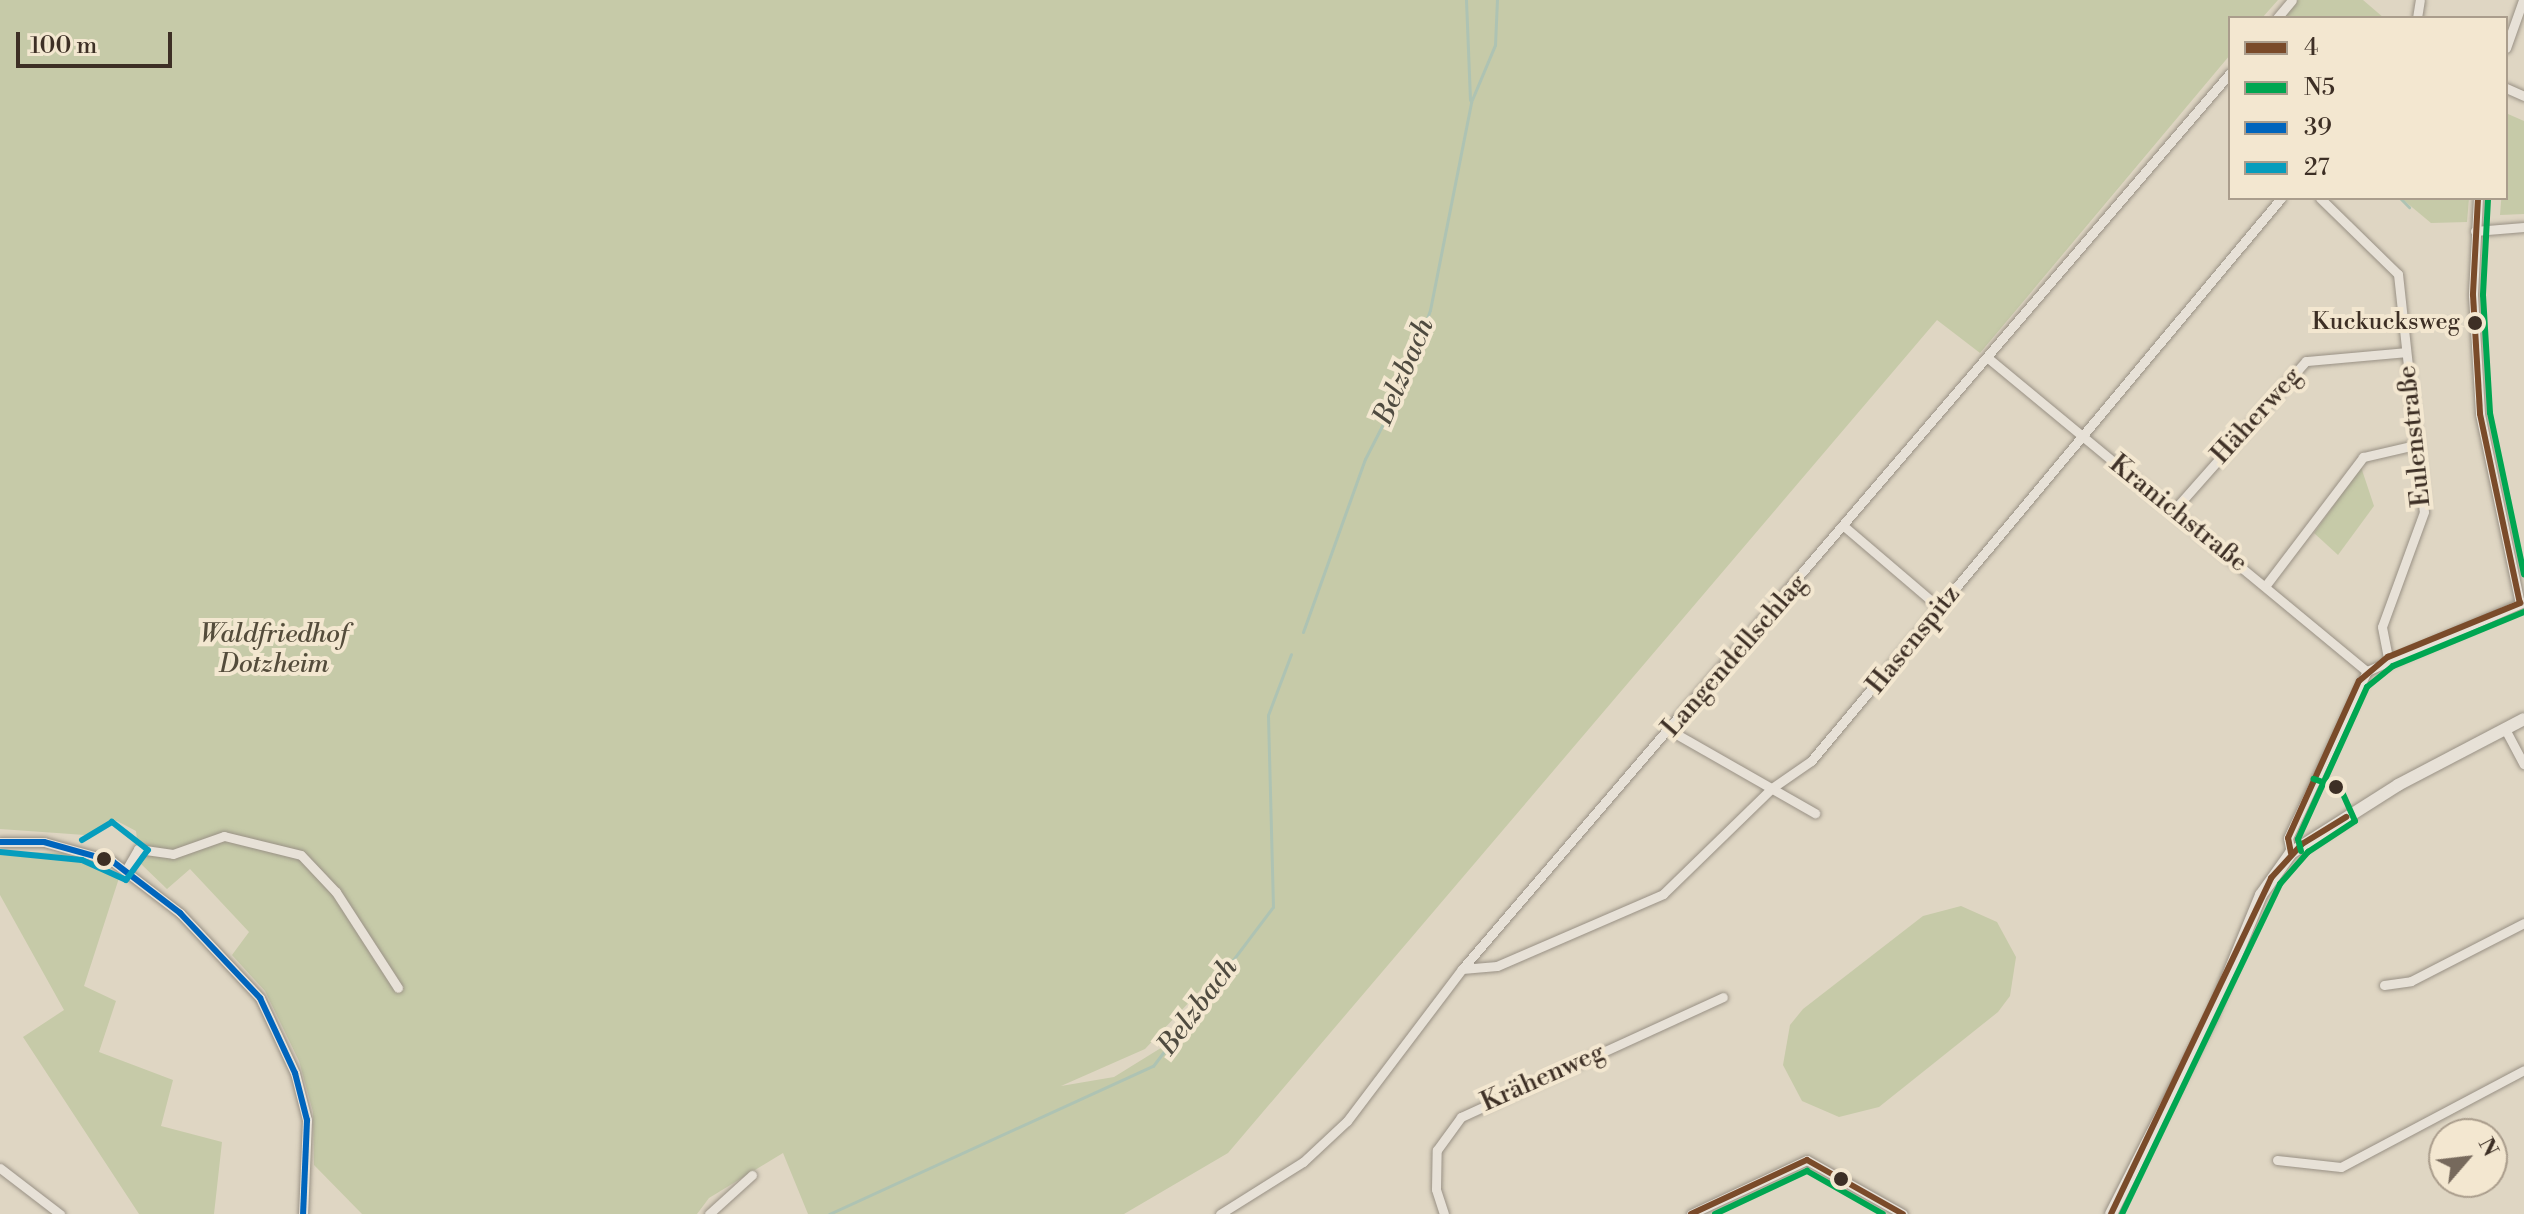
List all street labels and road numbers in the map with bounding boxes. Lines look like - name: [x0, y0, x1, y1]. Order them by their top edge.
- street label: Häherweg: [2206, 361, 2308, 471]
- street label: Eulenstraße: [2392, 364, 2438, 508]
- street label: Kranichstraße: [2103, 449, 2253, 579]
- street label: Langendellschlag: [1656, 568, 1814, 744]
- street label: Hasenspitz: [1861, 580, 1967, 700]
- street label: Krähenweg: [1477, 1037, 1609, 1119]

